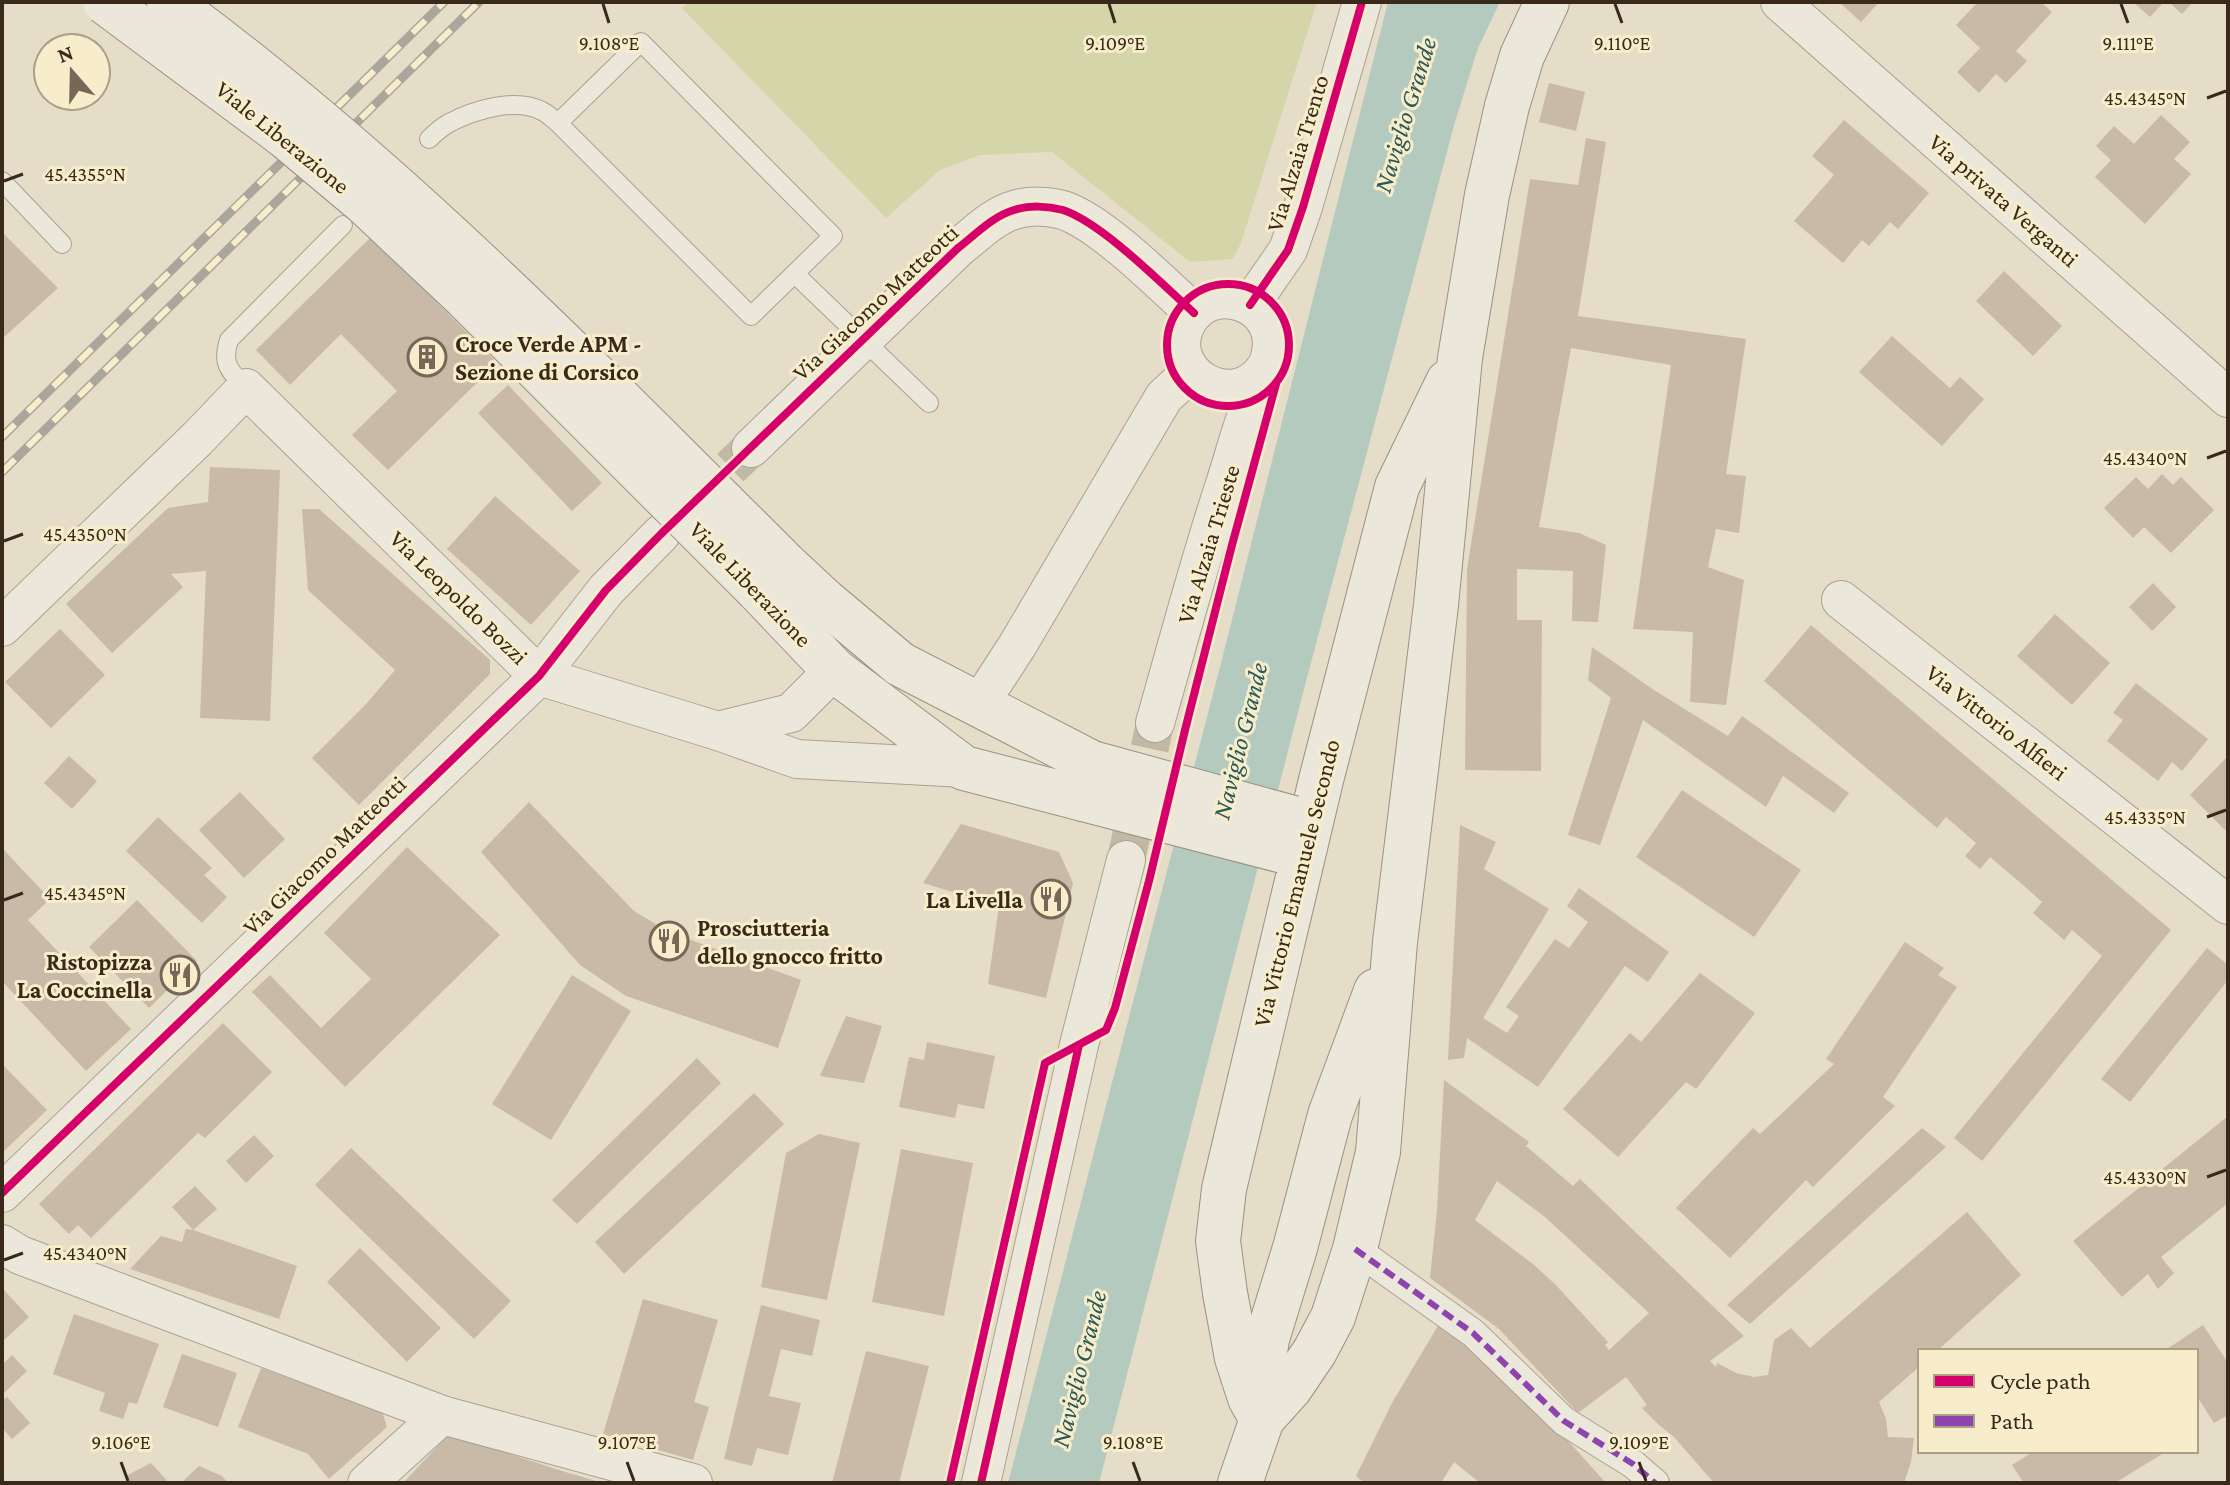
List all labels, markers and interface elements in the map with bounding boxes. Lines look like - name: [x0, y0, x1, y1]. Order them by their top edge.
- north arrow: [32, 32, 112, 112]
- text: 9.108°E: [579, 32, 639, 54]
- text: 9.109°E: [1085, 32, 1145, 54]
- text: 9.110°E: [1594, 32, 1651, 54]
- text: 9.111°E: [2102, 32, 2154, 54]
- water label: Naviglio Grande: [1368, 34, 1442, 196]
- text: N: [54, 39, 77, 68]
- street label: Via Alzaia Trento: [1260, 71, 1334, 235]
- street label: Viale Liberazione: [211, 75, 355, 199]
- text: 45.4345°N: [2104, 87, 2186, 109]
- street label: Via privata Verganti: [1924, 128, 2084, 272]
- text: 45.4355°N: [44, 163, 126, 185]
- street label: Via Giacomo Matteotti: [787, 218, 963, 386]
- place label: Croce Verde APM - Sezione di Corsico: [455, 330, 642, 385]
- building icon: Croce Verde APM - Sezione di Corsico: [406, 336, 448, 378]
- text: 45.4340°N: [2103, 447, 2187, 469]
- street label: Via Alzaia Trieste: [1171, 461, 1245, 627]
- street label: Viale Liberazione: [684, 516, 818, 652]
- text: 45.4350°N: [43, 523, 127, 545]
- street label: Via Leopoldo Bozzi: [384, 524, 534, 670]
- street label: Via Vittorio Alfieri: [1921, 658, 2073, 786]
- water label: Naviglio Grande: [1207, 660, 1274, 822]
- street label: Via Vittorio Emanuele Secondo: [1247, 736, 1345, 1030]
- street label: Via Giacomo Matteotti: [237, 770, 411, 940]
- text: 45.4335°N: [2104, 806, 2186, 828]
- restaurant icon: La Livella: [1030, 878, 1072, 920]
- text: 45.4345°N: [44, 882, 126, 904]
- place label: La Livella: [926, 886, 1023, 913]
- place label: Prosciutteria dello gnocco fritto: [697, 914, 883, 969]
- restaurant icon: Prosciutteria dello gnocco fritto: [648, 920, 690, 962]
- place label: Ristopizza La Coccinella: [17, 948, 152, 1003]
- restaurant icon: Ristopizza La Coccinella: [159, 954, 201, 996]
- text: 45.4330°N: [2103, 1166, 2187, 1188]
- text: 45.4340°N: [43, 1242, 127, 1264]
- water label: Naviglio Grande: [1046, 1288, 1113, 1450]
- legend: [1918, 1349, 2198, 1453]
- text: Cycle path: [1990, 1367, 2091, 1394]
- text: Path: [1990, 1407, 2034, 1434]
- text: 9.106°E: [91, 1431, 151, 1453]
- text: 9.107°E: [598, 1431, 657, 1453]
- text: 9.108°E: [1103, 1431, 1163, 1453]
- text: 9.109°E: [1609, 1431, 1669, 1453]

